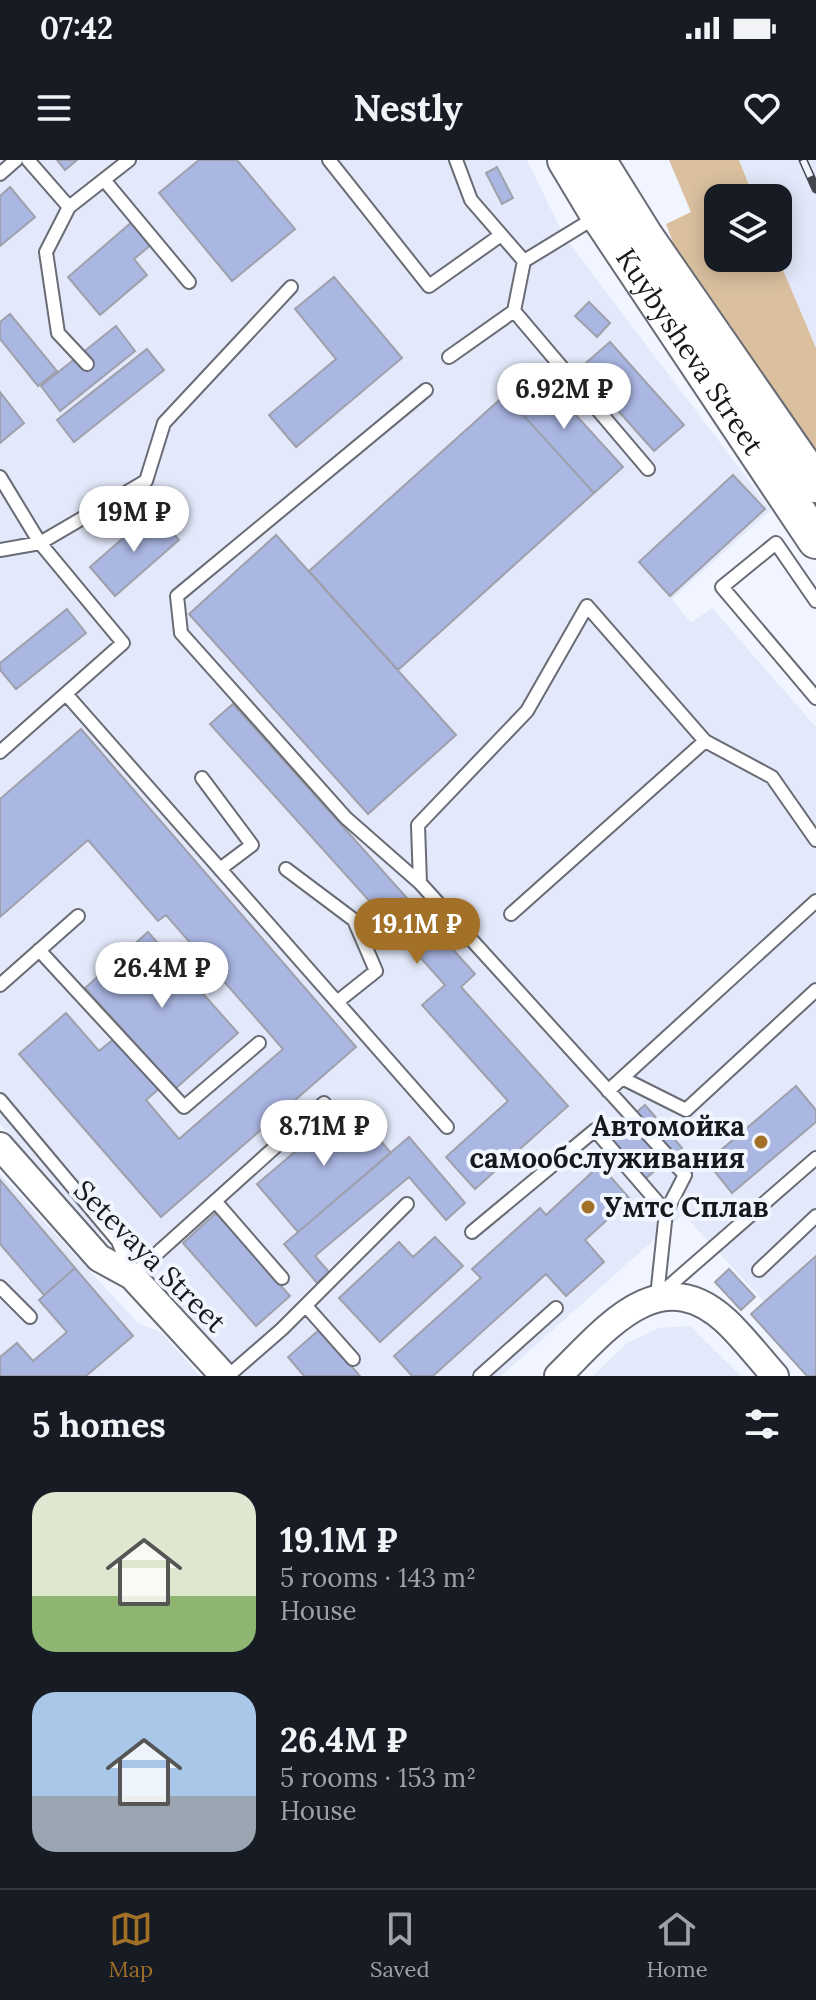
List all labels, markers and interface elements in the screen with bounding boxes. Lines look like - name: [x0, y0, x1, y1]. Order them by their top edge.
- text: 07:42: [40, 9, 113, 47]
- text: Nestly: [353, 85, 463, 131]
- icon: menu: [32, 86, 76, 130]
- icon: heart: [740, 86, 784, 130]
- map controls: [704, 184, 792, 272]
- button: layers: [704, 184, 792, 272]
- street label: Kuybysheva Street: [608, 241, 772, 462]
- pin: 6.92M ₽: [490, 363, 638, 431]
- text: 6.92M ₽: [515, 372, 613, 405]
- pin: 19M ₽: [78, 486, 190, 554]
- text: 19M ₽: [97, 495, 171, 528]
- pin: 19.1M ₽: [343, 898, 491, 966]
- text: 19.1M ₽: [372, 907, 462, 940]
- pin: 26.4M ₽: [88, 942, 236, 1010]
- text: 26.4M ₽: [113, 951, 211, 984]
- pin: 8.71M ₽: [250, 1100, 398, 1168]
- place label: Автомойка самообслуживания: [470, 1108, 745, 1176]
- text: 8.71M ₽: [278, 1109, 370, 1142]
- marker: Автомойка самообслуживания: [752, 1133, 770, 1151]
- street label: Setevaya Street: [66, 1172, 234, 1340]
- place label: Умтс Сплав: [604, 1189, 769, 1225]
- marker: Умтс Сплав: [579, 1198, 597, 1216]
- icon: filters: [740, 1402, 784, 1446]
- text: 5 homes: [32, 1403, 166, 1446]
- text: 19.1M ₽: [280, 1518, 398, 1561]
- icon: home: [96, 1524, 192, 1620]
- text: 5 rooms · 143 m²: [280, 1561, 476, 1594]
- text: House: [280, 1594, 357, 1627]
- text: 26.4M ₽: [280, 1718, 407, 1761]
- icon: home: [96, 1724, 192, 1820]
- text: 5 rooms · 153 m²: [280, 1761, 476, 1794]
- text: House: [280, 1794, 357, 1827]
- tab: Map: [108, 1907, 153, 1983]
- tab: Saved: [370, 1907, 430, 1983]
- tab: Home: [646, 1907, 708, 1983]

